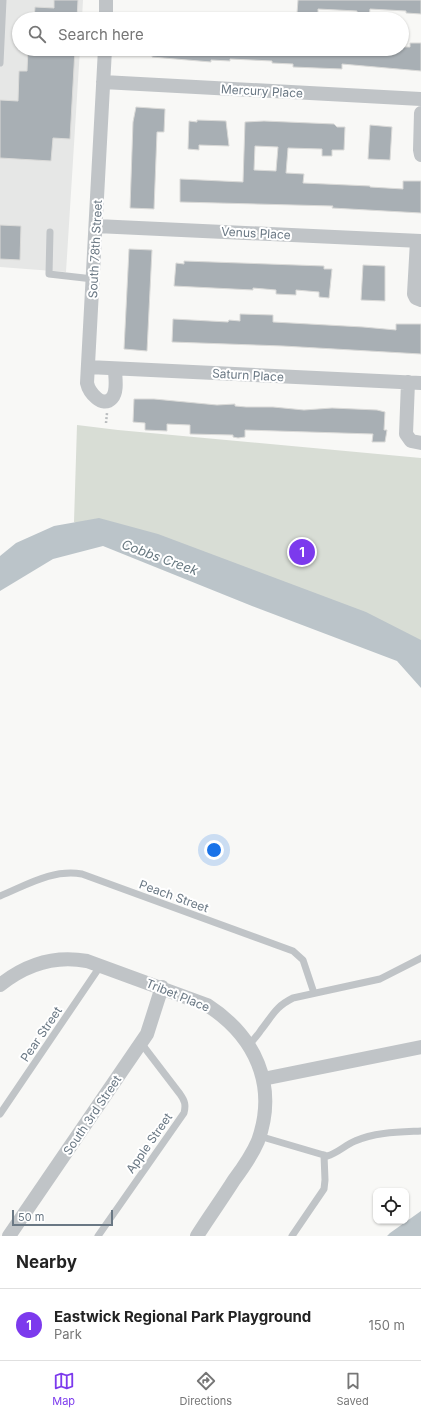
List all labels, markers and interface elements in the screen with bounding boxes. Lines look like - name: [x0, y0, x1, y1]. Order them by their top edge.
- search box: [12, 12, 409, 56]
- icon: search: [26, 23, 48, 45]
- text: Search here: [58, 25, 144, 44]
- street label: Mercury Place: [221, 81, 303, 101]
- street label: South 78th Street: [85, 199, 105, 299]
- street label: Venus Place: [221, 224, 291, 242]
- street label: Saturn Place: [212, 366, 284, 384]
- water label: Cobbs Creek: [120, 536, 201, 578]
- pin: 1: [289, 537, 315, 567]
- your location: [204, 840, 224, 860]
- street label: Peach Street: [137, 877, 211, 915]
- street label: Tribet Place: [144, 975, 212, 1015]
- street label: Pear Street: [17, 1004, 65, 1064]
- street label: South 3rd Street: [60, 1072, 124, 1158]
- street label: Apple Street: [123, 1110, 175, 1176]
- map controls: [373, 1188, 409, 1224]
- button: locate: [373, 1188, 409, 1224]
- scale bar: [12, 1208, 113, 1227]
- text: 50 m: [18, 1210, 44, 1224]
- text: Nearby: [16, 1252, 77, 1272]
- text: Eastwick Regional Park Playground: [54, 1307, 311, 1326]
- text: 1: [26, 1317, 32, 1333]
- text: 150 m: [369, 1317, 405, 1333]
- text: Park: [54, 1326, 82, 1342]
- tab: Map: [52, 1370, 75, 1408]
- tab: Directions: [180, 1370, 232, 1408]
- tab: Saved: [337, 1370, 369, 1408]

